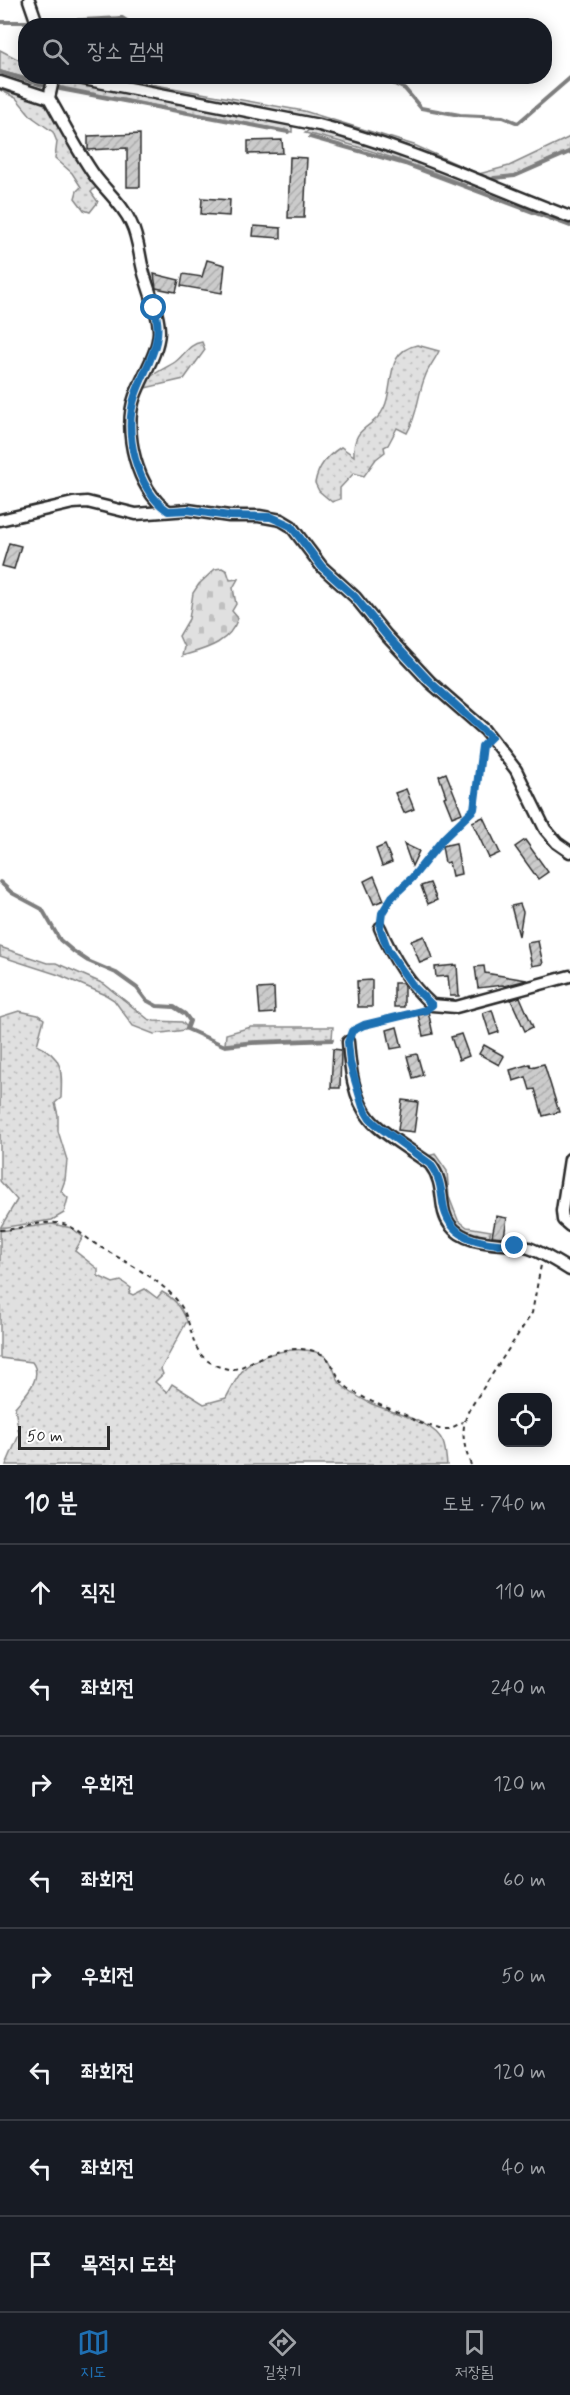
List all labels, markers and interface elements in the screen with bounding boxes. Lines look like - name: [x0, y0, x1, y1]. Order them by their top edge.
- search box: [18, 18, 552, 84]
- icon: search: [39, 35, 72, 68]
- text: 장소 검색: [87, 38, 164, 66]
- route start: [140, 294, 166, 320]
- route end: [501, 1232, 527, 1258]
- map controls: [498, 1393, 552, 1447]
- button: locate: [498, 1393, 552, 1447]
- scale bar: [18, 1423, 110, 1450]
- text: 50 m: [27, 1426, 63, 1447]
- text: 10 분: [24, 1487, 78, 1521]
- text: 도보 · 740 m: [442, 1491, 546, 1518]
- icon: ahead: [24, 1576, 57, 1609]
- text: 직진: [81, 1579, 116, 1607]
- text: 110 m: [495, 1579, 546, 1606]
- icon: left: [24, 1672, 57, 1705]
- text: 좌회전: [81, 1675, 134, 1703]
- text: 240 m: [491, 1675, 546, 1702]
- icon: right: [24, 1768, 57, 1801]
- text: 우회전: [81, 1771, 134, 1799]
- text: 120 m: [493, 1771, 546, 1798]
- icon: left: [24, 1864, 57, 1897]
- text: 좌회전: [81, 1867, 134, 1895]
- text: 60 m: [503, 1867, 546, 1894]
- icon: right: [24, 1960, 57, 1993]
- text: 우회전: [81, 1963, 134, 1991]
- text: 50 m: [501, 1963, 546, 1990]
- icon: left: [24, 2056, 57, 2089]
- text: 좌회전: [81, 2059, 134, 2087]
- text: 120 m: [493, 2059, 546, 2086]
- icon: left: [24, 2152, 57, 2185]
- text: 좌회전: [81, 2155, 134, 2183]
- text: 40 m: [502, 2155, 546, 2182]
- icon: arrive: [24, 2248, 57, 2281]
- text: 목적지 도착: [81, 2251, 175, 2279]
- tab: 지도: [77, 2326, 110, 2383]
- tab: 길찾기: [263, 2326, 302, 2383]
- tab: 저장됨: [455, 2326, 493, 2383]

